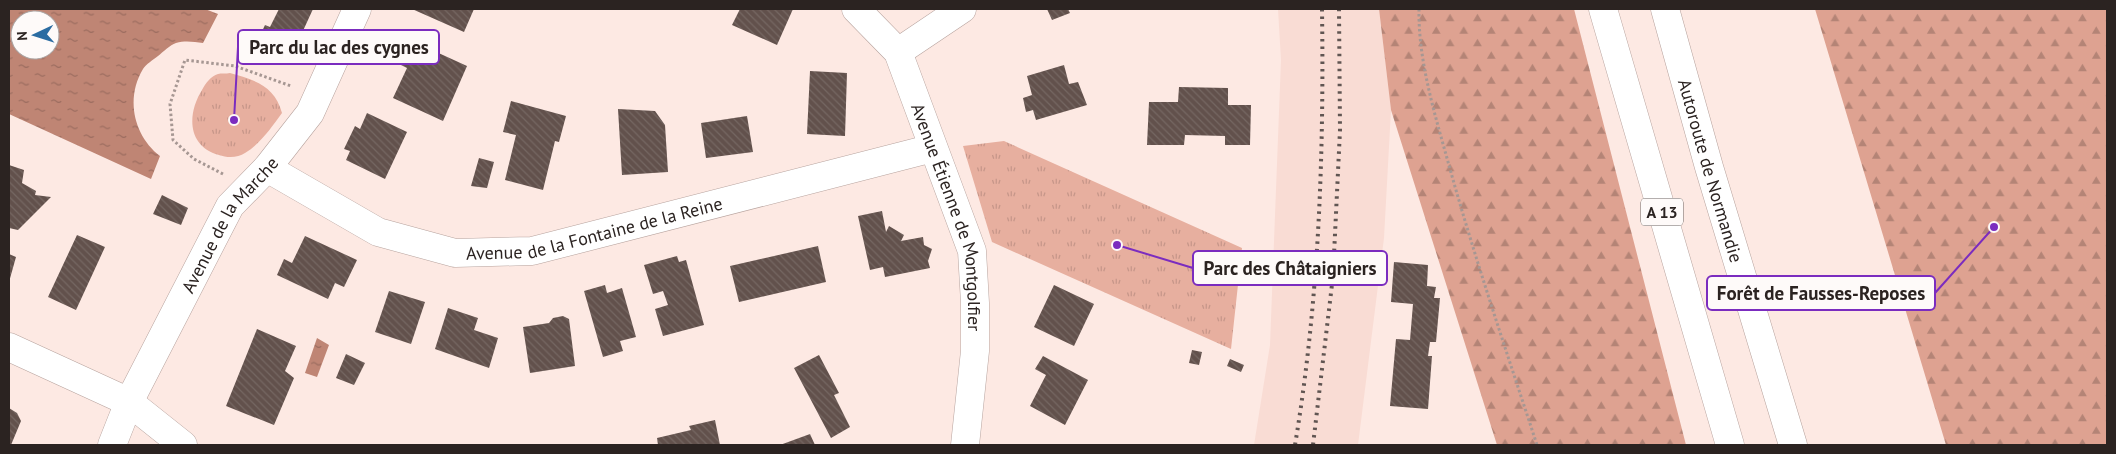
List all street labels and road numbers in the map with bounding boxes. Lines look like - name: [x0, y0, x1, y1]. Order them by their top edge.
- street label: Autoroute de Normandie: [1674, 76, 1749, 265]
- street label: Avenue Étienne de Montgolfier: [906, 100, 987, 331]
- street label: Avenue de la Marche: [176, 152, 283, 296]
- street label: Avenue de la Fontaine de la Reine: [466, 191, 725, 264]
- road number: A 13: [1641, 198, 1683, 226]

